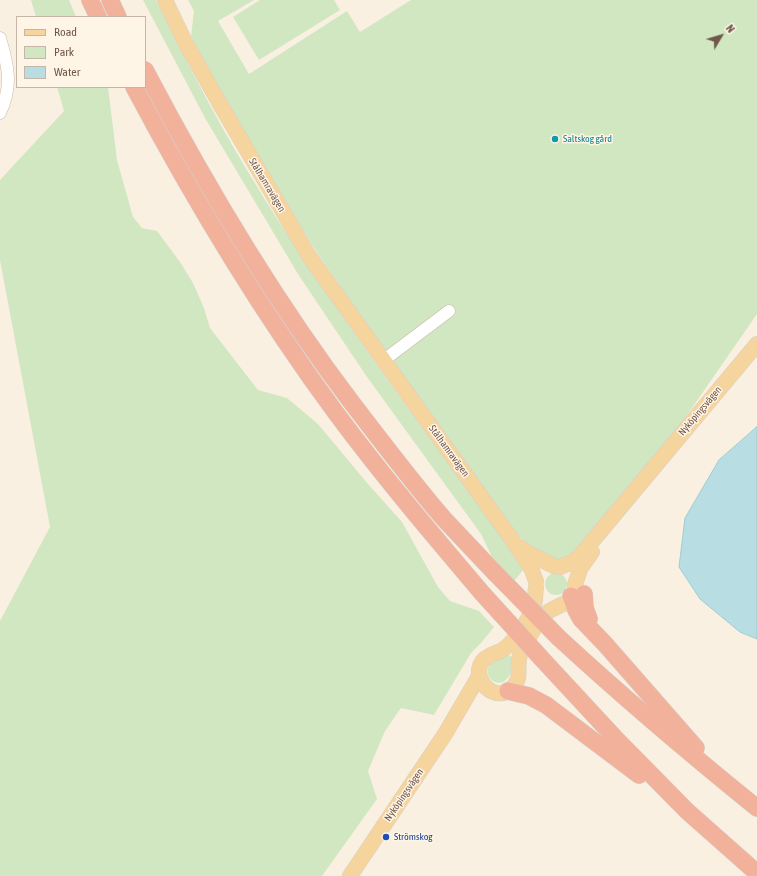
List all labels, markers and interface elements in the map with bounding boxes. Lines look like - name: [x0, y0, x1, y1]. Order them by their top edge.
- legend: [16, 16, 146, 88]
- north arrow: [701, 16, 741, 56]
- text: N: [724, 22, 737, 35]
- text: Road: [54, 25, 77, 39]
- text: Park: [54, 45, 74, 59]
- text: Water: [54, 65, 80, 79]
- place label: Saltskog gård: [563, 133, 612, 145]
- marker: Saltskog gård: [550, 134, 560, 144]
- street label: Stålhamravägen: [246, 156, 288, 214]
- street label: Nyköpingsvägen: [676, 384, 724, 438]
- street label: Stålhamravägen: [426, 423, 472, 479]
- street label: Nyköpingsvägen: [382, 766, 426, 824]
- place label: Strömskog: [394, 831, 433, 843]
- marker: Strömskog: [381, 832, 391, 842]

